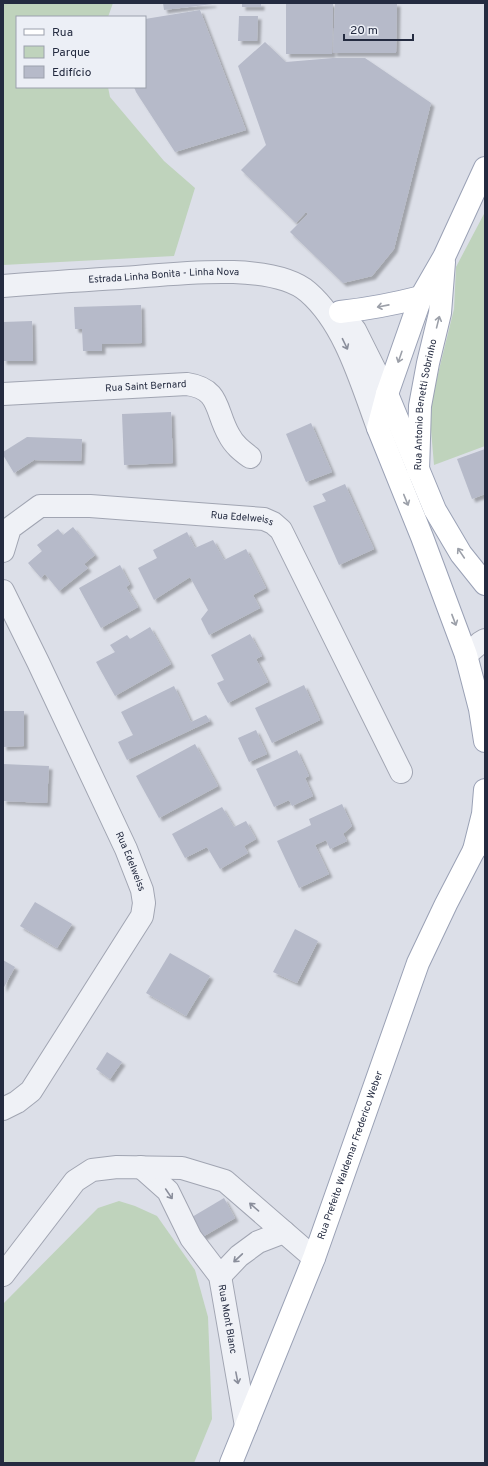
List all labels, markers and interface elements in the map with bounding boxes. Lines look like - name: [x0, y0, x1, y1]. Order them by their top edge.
- legend: [16, 16, 146, 88]
- scale bar: [344, 16, 413, 42]
- text: 20 m: [350, 23, 378, 39]
- text: Rua: [52, 25, 73, 41]
- text: Parque: [52, 45, 90, 61]
- text: Edifício: [52, 65, 92, 81]
- street label: Estrada Linha Bonita - Linha Nova: [88, 265, 240, 286]
- one-way arrow: [377, 303, 390, 311]
- one-way arrow: [435, 315, 443, 328]
- street label: Rua Antonio Benetti Sobrinho: [412, 337, 440, 471]
- one-way arrow: [342, 338, 349, 350]
- one-way arrow: [396, 350, 404, 362]
- street label: Rua Saint Bernard: [105, 378, 187, 395]
- one-way arrow: [403, 493, 410, 505]
- street label: Rua Edelweiss: [210, 509, 276, 529]
- one-way arrow: [457, 548, 465, 559]
- one-way arrow: [450, 614, 458, 626]
- street label: Rua Edelweiss: [112, 829, 148, 894]
- street label: Rua Prefeito Waldemar Frederico Weber: [314, 1069, 386, 1241]
- one-way arrow: [165, 1188, 173, 1199]
- one-way arrow: [249, 1202, 260, 1211]
- one-way arrow: [233, 1253, 243, 1262]
- street label: Rua Mont Blanc: [215, 1283, 240, 1355]
- one-way arrow: [233, 1371, 241, 1384]

